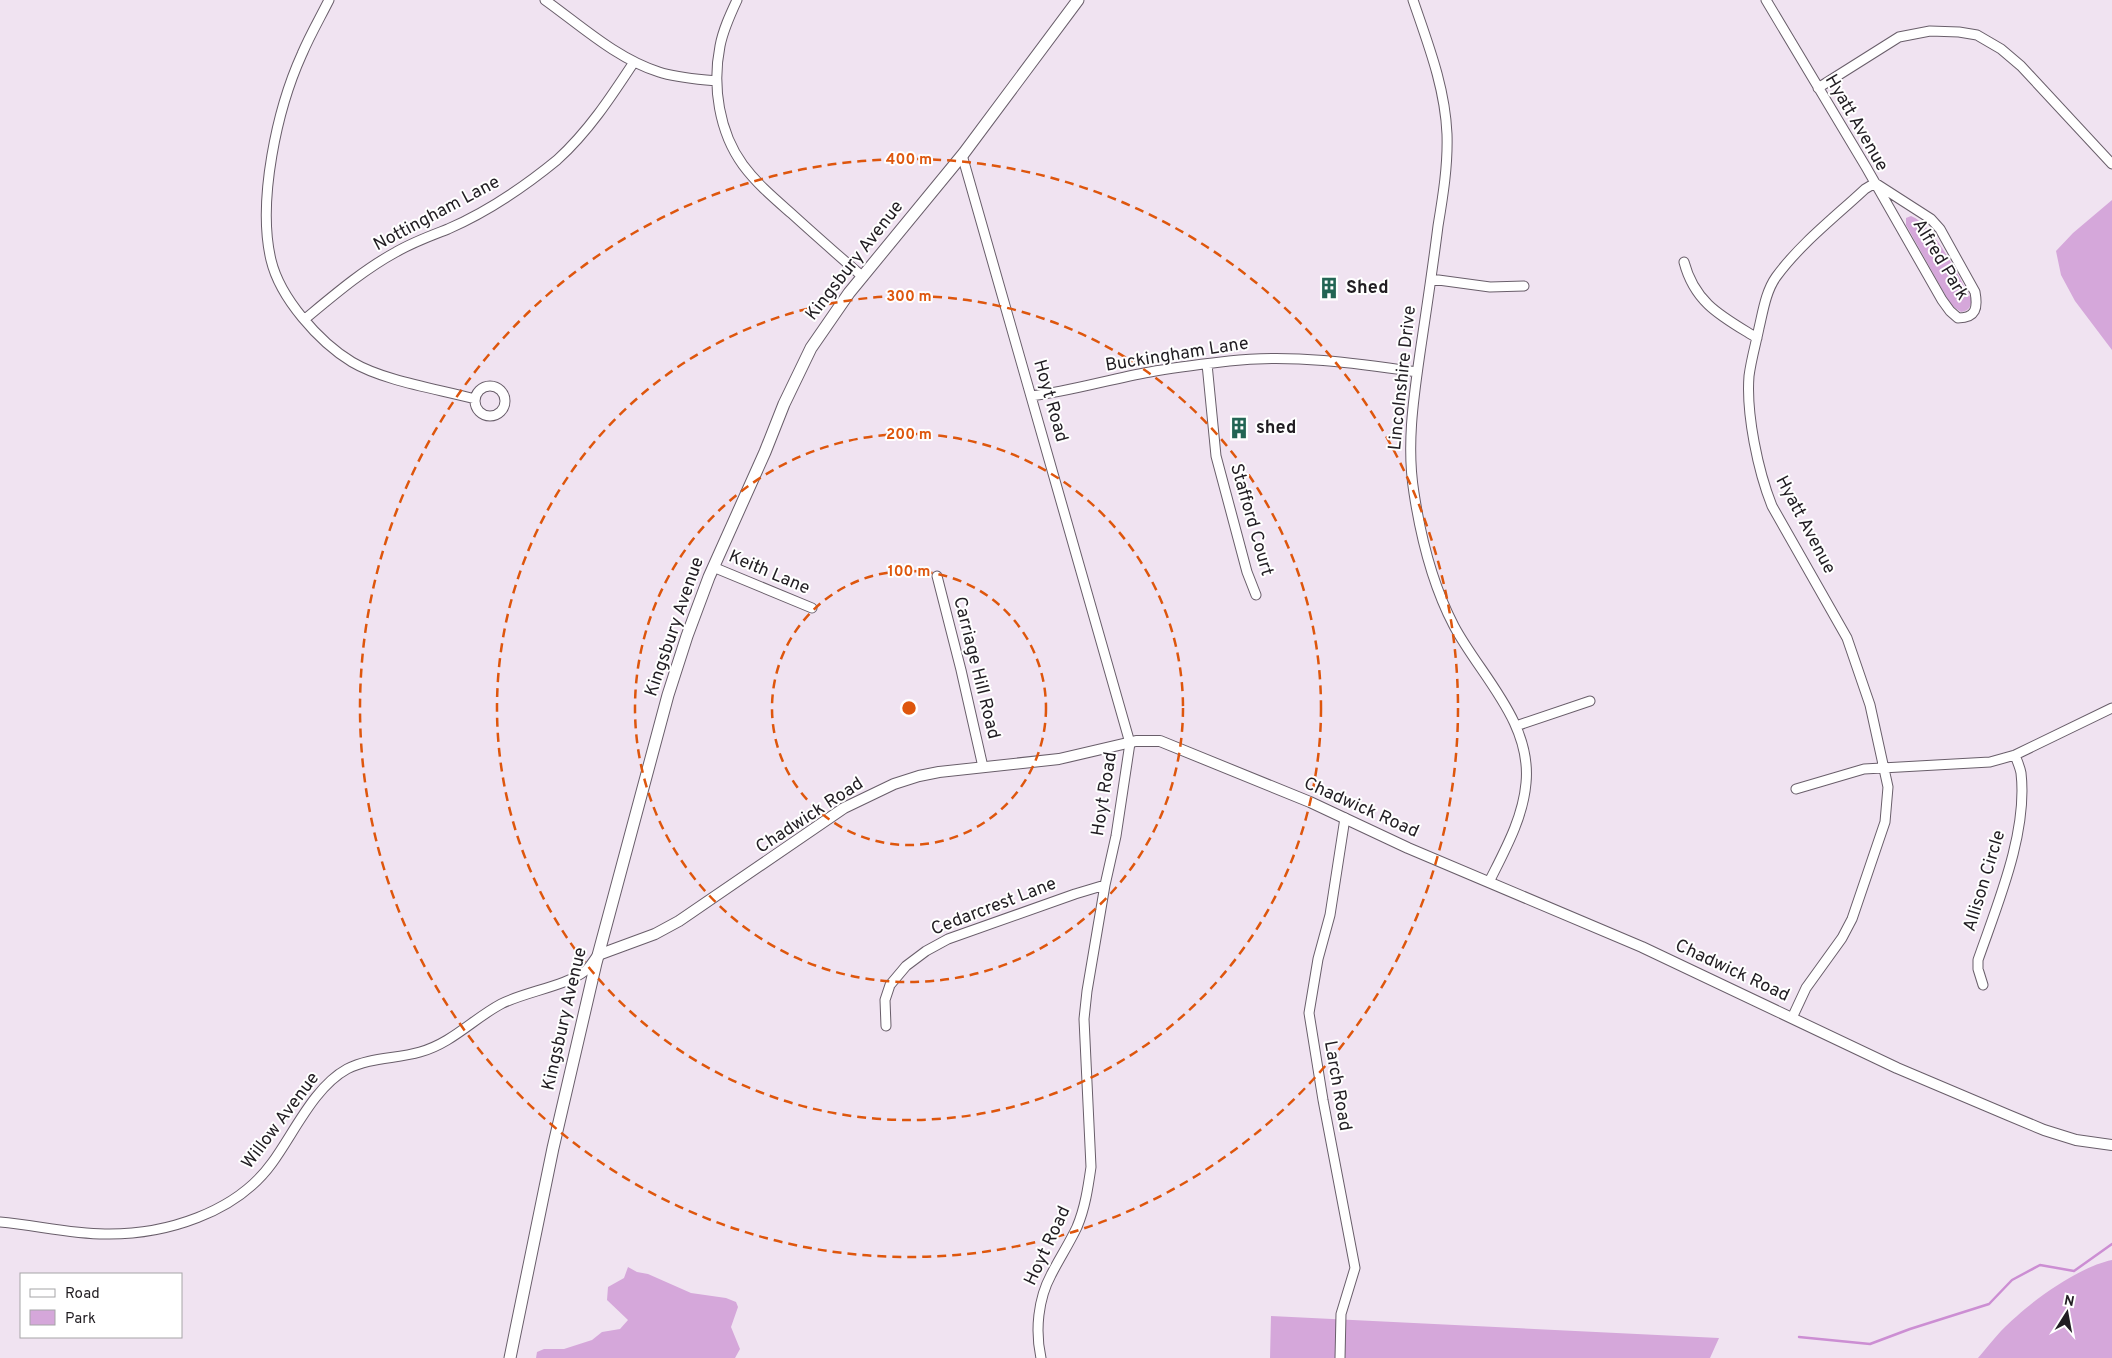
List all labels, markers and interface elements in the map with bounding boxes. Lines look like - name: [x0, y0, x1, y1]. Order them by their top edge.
- street label: Hyatt Avenue: [1819, 70, 1893, 176]
- text: 400 m: [886, 151, 932, 170]
- street label: Nottingham Lane: [370, 171, 504, 257]
- street label: Kingsbury Avenue: [801, 196, 909, 326]
- street label: Alfred Park: [1907, 215, 1973, 305]
- building icon: Shed: [1316, 275, 1342, 301]
- place label: Shed: [1346, 277, 1389, 300]
- text: 300 m: [886, 288, 932, 307]
- street label: Lincolnshire Drive: [1384, 305, 1422, 451]
- street label: Buckingham Lane: [1104, 332, 1250, 378]
- street label: Hoyt Road: [1027, 357, 1073, 445]
- building icon: shed: [1226, 415, 1252, 441]
- place label: shed: [1256, 417, 1296, 440]
- text: 200 m: [886, 426, 932, 445]
- street label: Stafford Court: [1224, 461, 1278, 579]
- street label: Hyatt Avenue: [1769, 472, 1841, 578]
- street label: Keith Lane: [725, 546, 813, 600]
- street label: Kingsbury Avenue: [640, 554, 710, 700]
- text: 100 m: [888, 563, 930, 582]
- street label: Carriage Hill Road: [947, 594, 1005, 742]
- centre of rings: [900, 699, 918, 717]
- street label: Hoyt Road: [1087, 750, 1123, 838]
- street label: Chadwick Road: [1300, 772, 1422, 844]
- street label: Chadwick Road: [752, 773, 868, 859]
- street label: Allison Circle: [1959, 827, 2011, 935]
- street label: Cedarcrest Lane: [928, 873, 1060, 941]
- street label: Chadwick Road: [1671, 934, 1793, 1008]
- street label: Kingsbury Avenue: [537, 945, 593, 1093]
- street label: Larch Road: [1318, 1039, 1356, 1133]
- street label: Willow Avenue: [237, 1068, 325, 1174]
- street label: Hoyt Road: [1020, 1203, 1076, 1289]
- legend: [20, 1273, 182, 1338]
- text: Road: [65, 1285, 100, 1304]
- north arrow: [2042, 1288, 2092, 1338]
- text: N: [2063, 1292, 2076, 1311]
- text: Park: [65, 1310, 96, 1329]

